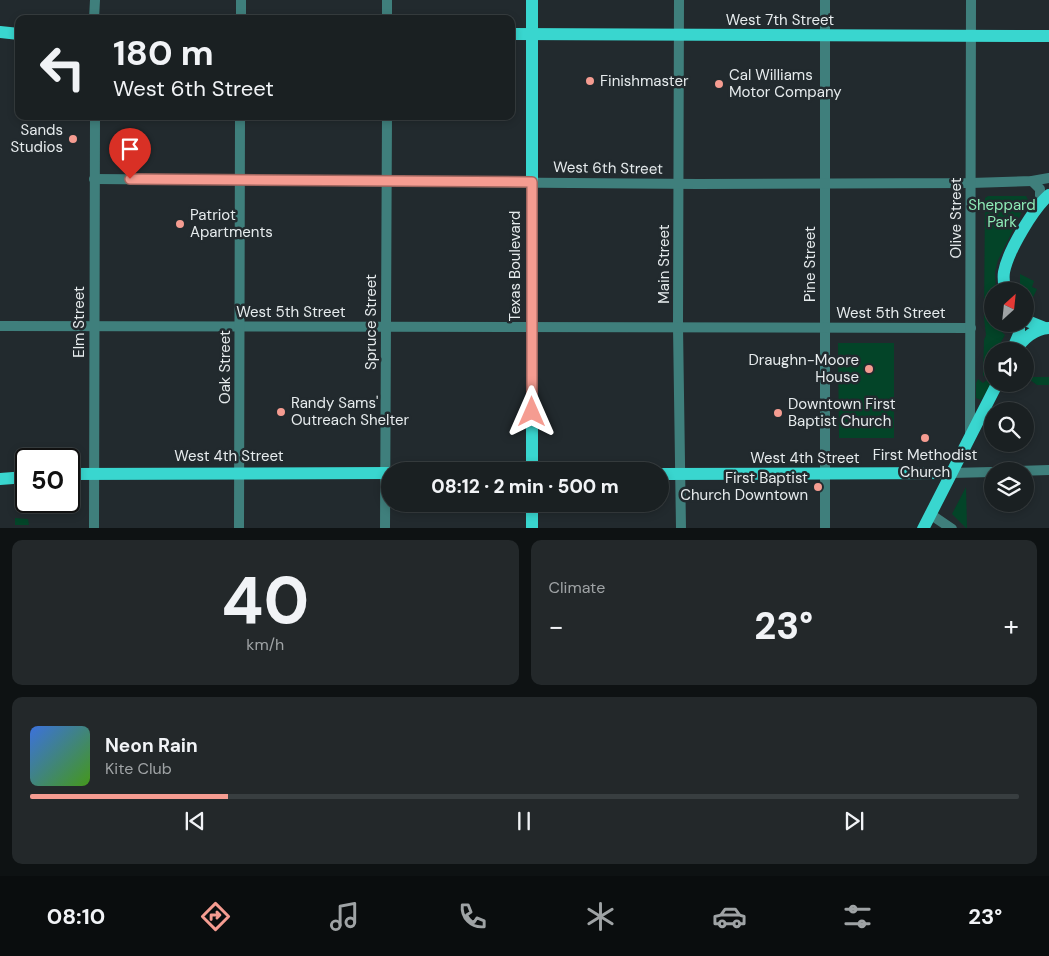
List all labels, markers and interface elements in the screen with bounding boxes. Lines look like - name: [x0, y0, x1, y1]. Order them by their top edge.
- street label: West 7th Street: [726, 10, 834, 30]
- text: 180 m: [113, 30, 214, 76]
- icon: left: [30, 35, 95, 100]
- place label: Cal Williams Motor Company: [729, 65, 842, 102]
- place label: Finishmaster: [600, 71, 689, 91]
- text: West 6th Street: [113, 74, 274, 103]
- marker: Finishmaster: [584, 75, 596, 87]
- marker: Cal Williams Motor Company: [713, 78, 725, 90]
- place label: Sands Studios: [10, 120, 63, 157]
- pin: [109, 128, 151, 179]
- marker: Sands Studios: [67, 133, 79, 145]
- icon: arrive: [116, 135, 144, 163]
- street label: West 6th Street: [553, 157, 663, 179]
- street label: Olive Street: [946, 177, 966, 259]
- park label: Sheppard Park: [968, 195, 1036, 232]
- place label: Patriot Apartments: [190, 205, 273, 242]
- street label: Texas Boulevard: [505, 211, 525, 321]
- marker: Patriot Apartments: [174, 218, 186, 230]
- street label: Main Street: [654, 224, 674, 304]
- street label: Pine Street: [800, 226, 820, 302]
- street label: Spruce Street: [361, 274, 381, 370]
- north arrow: [984, 282, 1034, 332]
- map controls: [984, 282, 1034, 512]
- street label: Elm Street: [69, 286, 89, 358]
- street label: West 5th Street: [236, 302, 346, 322]
- street label: West 5th Street: [836, 303, 946, 323]
- street label: Oak Street: [215, 330, 235, 404]
- button: sound: [984, 342, 1034, 392]
- place label: Draughn-Moore House: [748, 350, 859, 387]
- marker: Draughn-Moore House: [863, 363, 875, 375]
- position arrow: [505, 385, 557, 437]
- place label: Randy Sams' Outreach Shelter: [291, 393, 410, 430]
- place label: Downtown First Baptist Church: [788, 394, 896, 431]
- button: search: [984, 402, 1034, 452]
- marker: Randy Sams' Outreach Shelter: [275, 406, 287, 418]
- marker: Downtown First Baptist Church: [772, 407, 784, 419]
- marker: First Methodist Church: [919, 432, 931, 444]
- place label: First Methodist Church: [873, 445, 977, 482]
- street label: West 4th Street: [174, 446, 284, 466]
- speed limit sign: 50: [15, 448, 80, 513]
- street label: West 4th Street: [750, 448, 860, 468]
- button: layers: [984, 462, 1034, 512]
- place label: First Baptist Church Downtown: [680, 468, 808, 505]
- text: 08:12 · 2 min · 500 m: [431, 474, 619, 499]
- marker: First Baptist Church Downtown: [812, 481, 824, 493]
- text: 40: [221, 559, 309, 643]
- text: Climate: [549, 577, 605, 598]
- text: 23°: [754, 601, 813, 651]
- text: −: [549, 608, 564, 645]
- text: +: [1004, 608, 1019, 645]
- text: km/h: [246, 634, 284, 655]
- text: Neon Rain: [105, 733, 198, 758]
- text: Kite Club: [105, 758, 172, 779]
- icon: previous: [181, 807, 209, 835]
- icon: pause: [510, 807, 538, 835]
- icon: next: [840, 807, 868, 835]
- icon: directions: [198, 899, 233, 934]
- icon: music: [327, 899, 362, 934]
- icon: phone: [455, 899, 490, 934]
- icon: climate: [583, 899, 618, 934]
- icon: car: [712, 899, 747, 934]
- icon: filters: [840, 899, 875, 934]
- text: 08:10: [47, 902, 105, 931]
- text: 23°: [968, 902, 1002, 931]

